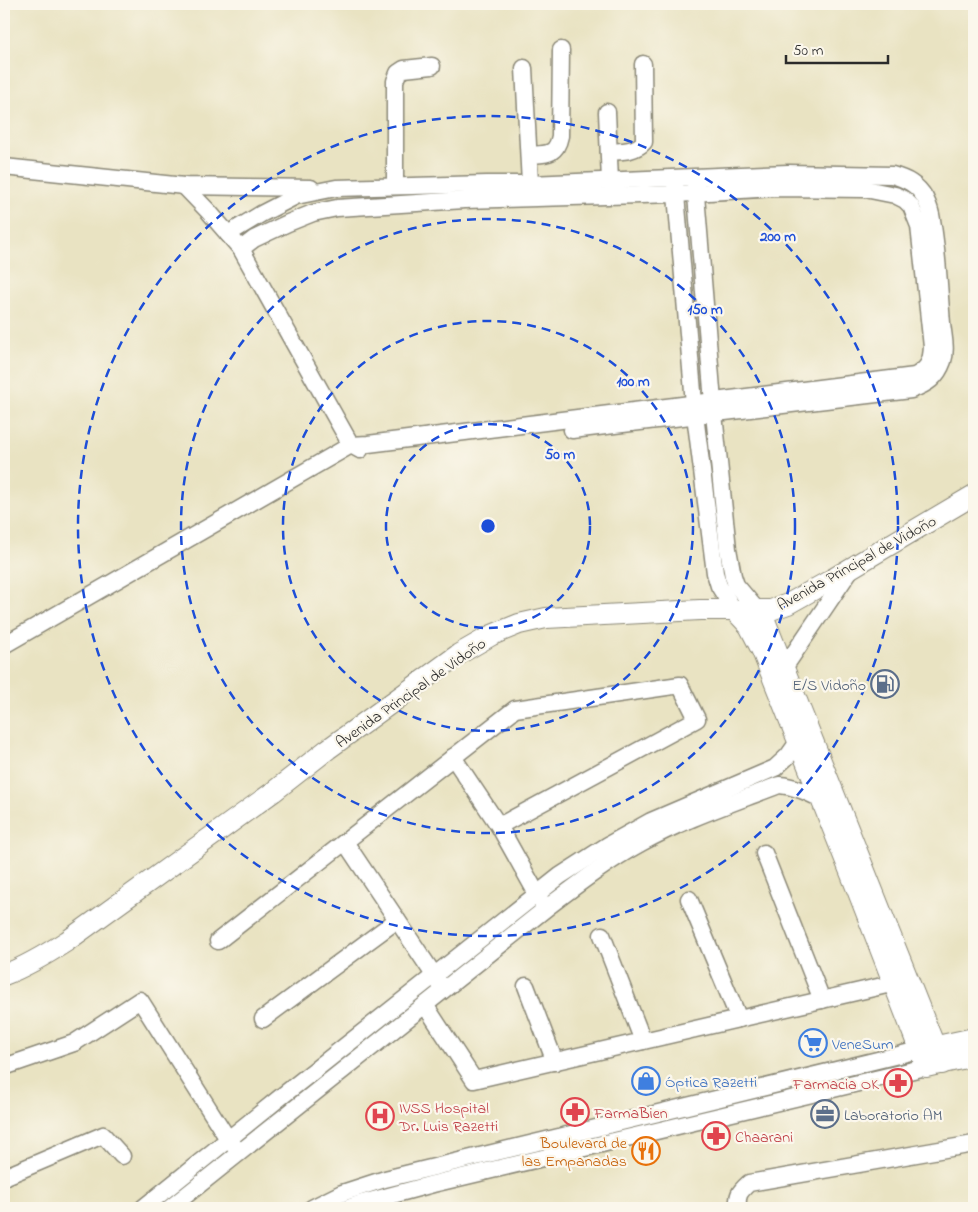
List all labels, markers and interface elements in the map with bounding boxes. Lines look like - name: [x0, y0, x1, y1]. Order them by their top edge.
- scale bar: [786, 32, 888, 64]
- text: 50 m: [793, 40, 824, 62]
- text: 200 m: [759, 226, 796, 248]
- text: 150 m: [687, 299, 723, 321]
- text: 100 m: [616, 371, 650, 393]
- text: 50 m: [545, 444, 576, 466]
- street label: Avenida Principal de Vidoño: [773, 510, 941, 618]
- centre of rings: [479, 517, 497, 535]
- street label: Avenida Principal de Vidoño: [331, 632, 491, 755]
- fuel station icon: E/S Vidoño: [870, 669, 900, 699]
- place label: E/S Vidoño: [792, 674, 866, 698]
- supermarket icon: VeneSum: [798, 1028, 828, 1058]
- place label: VeneSum: [831, 1033, 894, 1057]
- shop icon: Óptica Razetti: [631, 1066, 661, 1096]
- pharmacy icon: Farmacia OK: [883, 1068, 913, 1098]
- place label: Óptica Razetti: [665, 1071, 757, 1095]
- place label: Farmacia OK: [792, 1073, 879, 1097]
- place label: IVSS Hospital Dr. Luis Razetti: [398, 1097, 498, 1139]
- pharmacy icon: FarmaBien: [560, 1097, 590, 1127]
- office icon: Laboratorio AM: [810, 1099, 840, 1129]
- hospital icon: IVSS Hospital Dr. Luis Razetti: [365, 1101, 395, 1131]
- place label: FarmaBien: [593, 1102, 668, 1126]
- place label: Laboratorio AM: [844, 1104, 942, 1128]
- pharmacy icon: Chaarani: [701, 1121, 731, 1151]
- place label: Chaarani: [735, 1126, 793, 1150]
- place label: Boulevard de las Empanadas: [522, 1132, 628, 1174]
- restaurant icon: Boulevard de las Empanadas: [631, 1136, 661, 1166]

